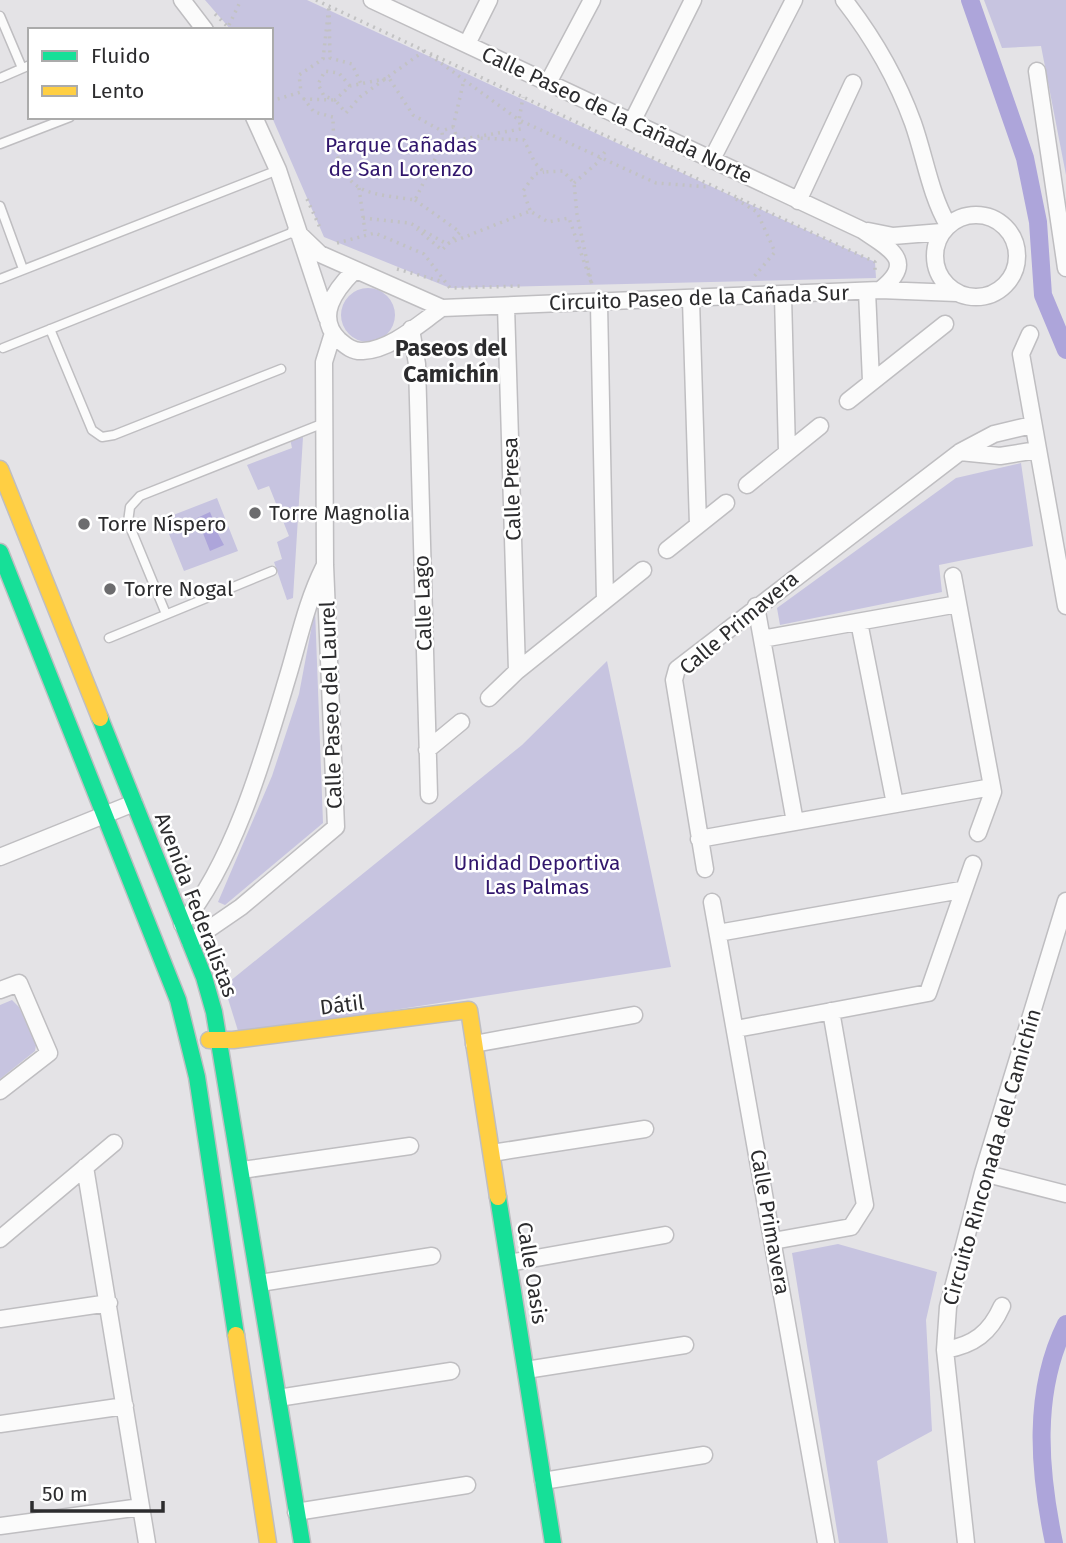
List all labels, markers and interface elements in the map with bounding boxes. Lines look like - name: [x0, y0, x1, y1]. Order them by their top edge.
- legend: [28, 28, 273, 119]
- street label: Calle Paseo de la Cañada Norte: [478, 41, 756, 189]
- text: Fluido: [91, 43, 150, 69]
- text: Lento: [91, 78, 144, 104]
- park label: Parque Cañadas de San Lorenzo: [325, 132, 477, 182]
- street label: Circuito Paseo de la Cañada Sur: [549, 280, 849, 316]
- district label: Paseos del Camichín: [395, 334, 507, 388]
- street label: Calle Presa: [497, 437, 527, 541]
- place label: Torre Magnolia: [269, 500, 410, 526]
- marker: Torre Magnolia: [247, 505, 263, 521]
- place label: Torre Níspero: [98, 511, 226, 537]
- marker: Torre Níspero: [76, 516, 92, 532]
- street label: Calle Lago: [408, 554, 438, 652]
- street label: Calle Primavera: [674, 566, 804, 680]
- place label: Torre Nogal: [124, 576, 233, 602]
- marker: Torre Nogal: [102, 581, 118, 597]
- street label: Calle Paseo del Laurel: [314, 601, 348, 809]
- street label: Avenida Federalistas: [149, 809, 243, 1001]
- park label: Unidad Deportiva Las Palmas: [454, 850, 620, 900]
- street label: Dátil: [318, 989, 366, 1021]
- street label: Circuito Rinconada del Camichín: [937, 1006, 1047, 1308]
- street label: Calle Primavera: [744, 1147, 796, 1297]
- street label: Calle Oasis: [511, 1220, 553, 1326]
- scale bar: [32, 1470, 163, 1514]
- text: 50 m: [42, 1481, 88, 1507]

